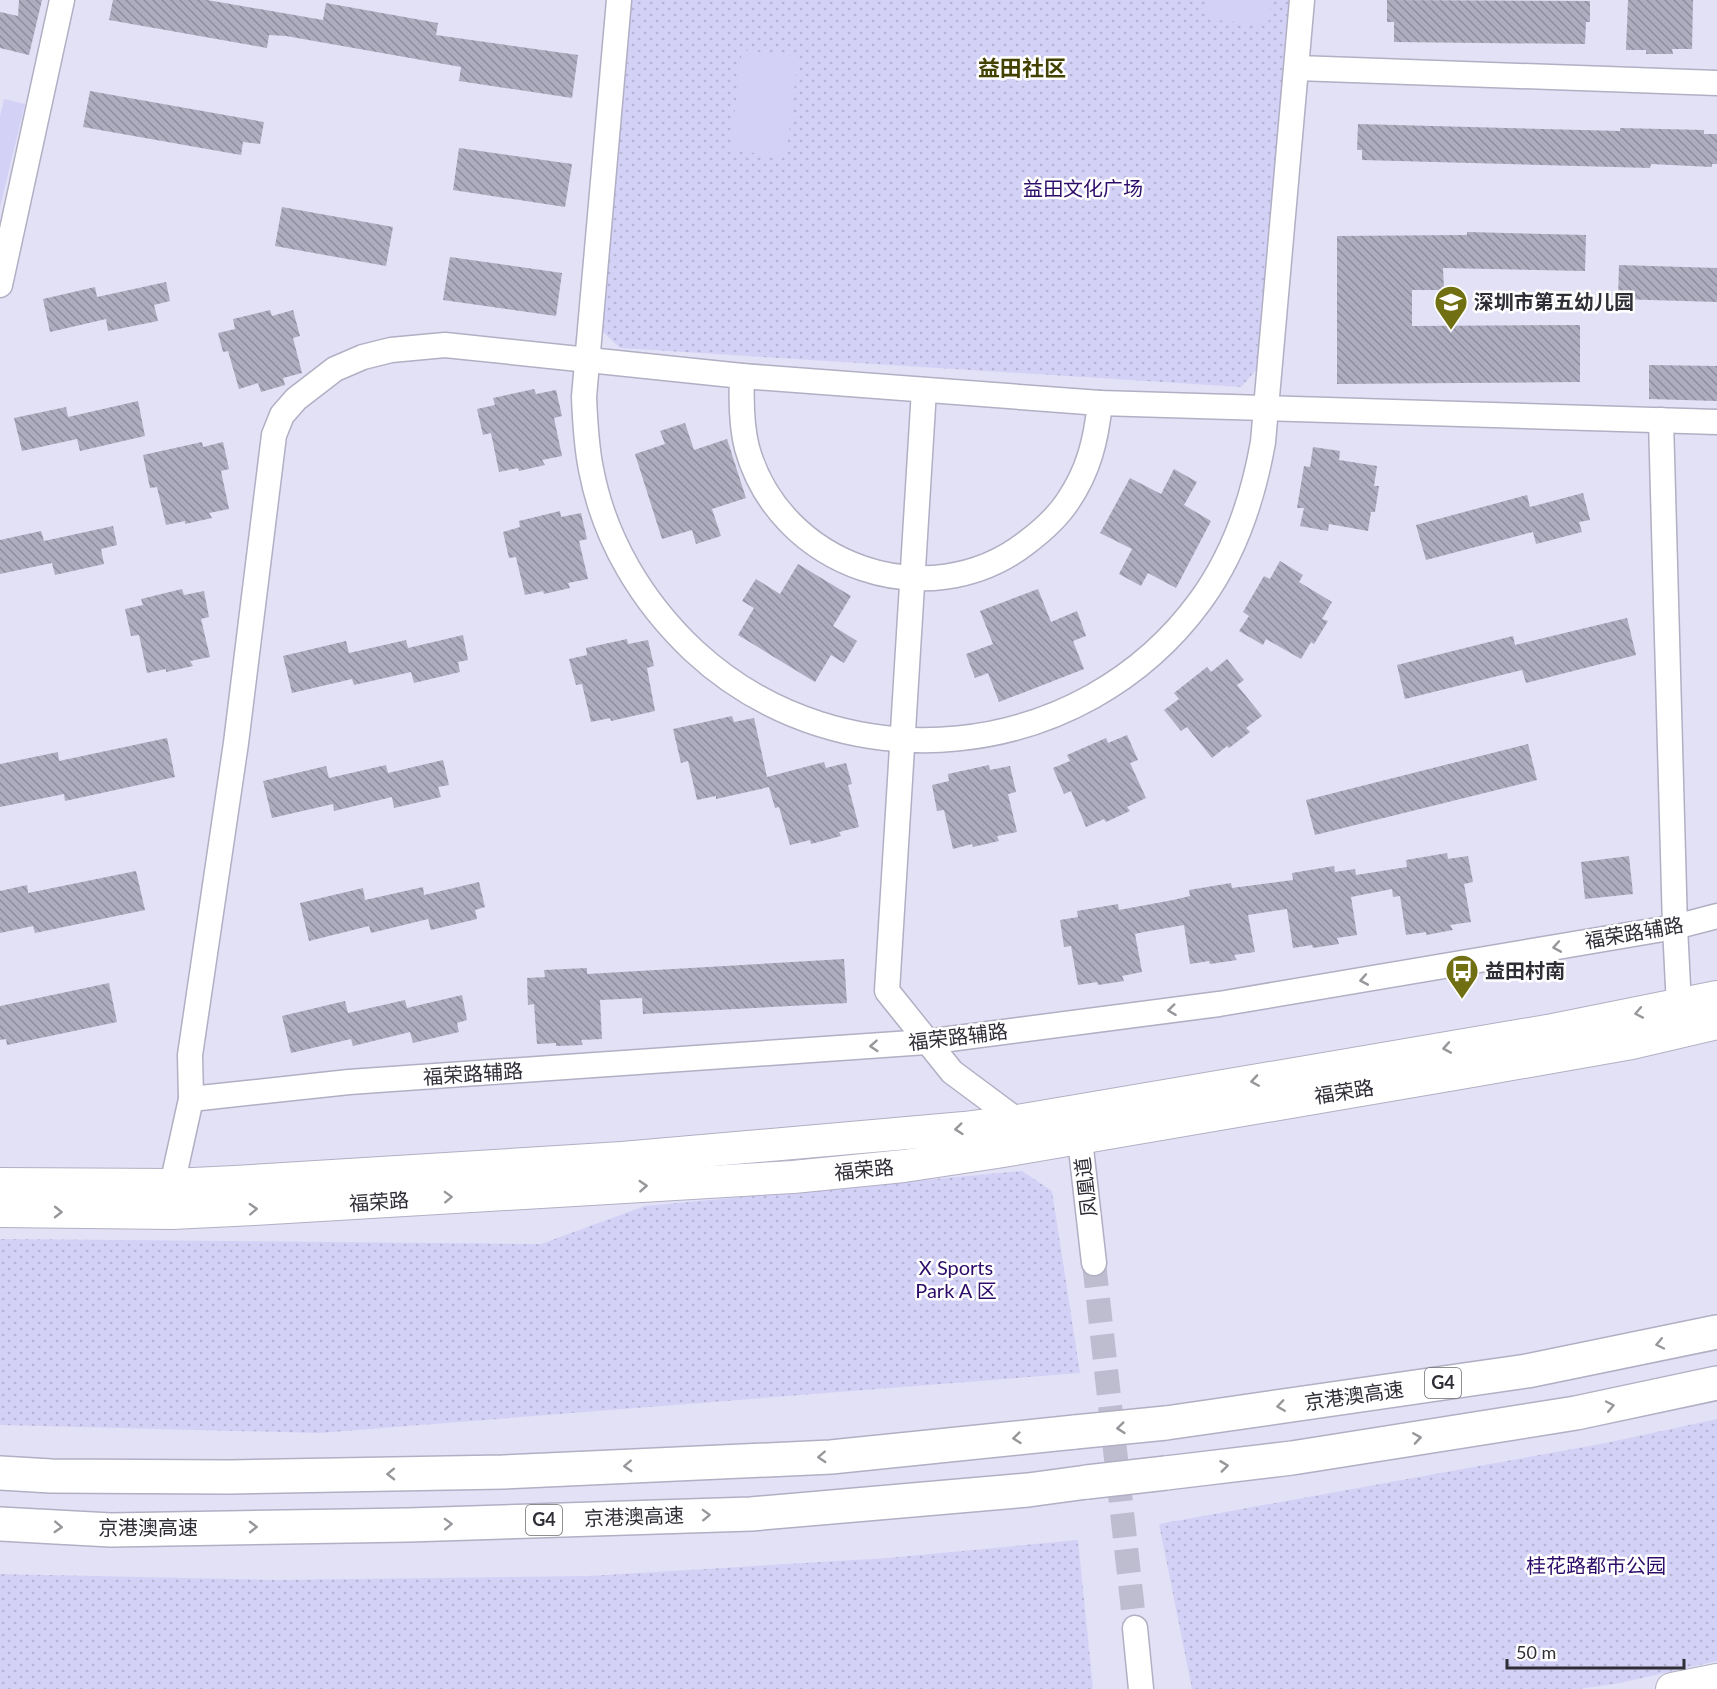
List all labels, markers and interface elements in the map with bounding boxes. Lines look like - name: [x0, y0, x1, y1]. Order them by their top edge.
- district label: 益田社区: [978, 54, 1066, 81]
- park label: 益田文化广场: [1023, 176, 1143, 200]
- school or university icon: 深圳市第五幼儿园: [1433, 284, 1469, 331]
- place label: 深圳市第五幼儿园: [1474, 289, 1634, 313]
- street label: 福荣路辅路: [1583, 912, 1685, 953]
- one-way arrow: [1552, 941, 1561, 953]
- bus stop icon: 益田村南: [1444, 953, 1480, 1000]
- place label: 益田村南: [1485, 958, 1565, 982]
- one-way arrow: [1360, 973, 1369, 985]
- one-way arrow: [1167, 1004, 1176, 1016]
- one-way arrow: [1635, 1006, 1645, 1019]
- street label: 福荣路辅路: [907, 1018, 1009, 1054]
- one-way arrow: [869, 1039, 878, 1052]
- one-way arrow: [1443, 1042, 1452, 1054]
- street label: 福荣路辅路: [422, 1058, 524, 1088]
- one-way arrow: [1250, 1074, 1260, 1086]
- street label: 福荣路: [1312, 1074, 1375, 1108]
- one-way arrow: [955, 1122, 964, 1135]
- street label: 福荣路: [833, 1154, 895, 1184]
- street label: 凤凰道: [1069, 1156, 1101, 1218]
- one-way arrow: [638, 1180, 647, 1193]
- street label: 福荣路: [348, 1187, 410, 1215]
- one-way arrow: [443, 1191, 452, 1203]
- one-way arrow: [249, 1203, 258, 1216]
- one-way arrow: [54, 1206, 63, 1218]
- park label: X Sports Park A 区: [915, 1255, 997, 1302]
- one-way arrow: [1655, 1336, 1665, 1349]
- road number: G4: [1425, 1368, 1461, 1398]
- street label: 京港澳高速: [1303, 1376, 1405, 1414]
- one-way arrow: [1276, 1400, 1286, 1412]
- one-way arrow: [1604, 1400, 1614, 1413]
- one-way arrow: [1116, 1421, 1125, 1433]
- one-way arrow: [1012, 1431, 1021, 1444]
- one-way arrow: [1413, 1432, 1422, 1444]
- one-way arrow: [818, 1450, 827, 1463]
- one-way arrow: [623, 1460, 632, 1473]
- one-way arrow: [1220, 1460, 1229, 1473]
- one-way arrow: [386, 1468, 395, 1480]
- street label: 京港澳高速: [584, 1502, 684, 1530]
- road number: G4: [526, 1505, 562, 1535]
- one-way arrow: [702, 1509, 711, 1521]
- street label: 京港澳高速: [98, 1515, 198, 1539]
- one-way arrow: [444, 1517, 453, 1530]
- one-way arrow: [54, 1521, 63, 1534]
- one-way arrow: [249, 1521, 258, 1534]
- park label: 桂花路都市公园: [1526, 1553, 1666, 1577]
- scale bar: [1507, 1632, 1684, 1670]
- text: 50 m: [1516, 1641, 1556, 1663]

